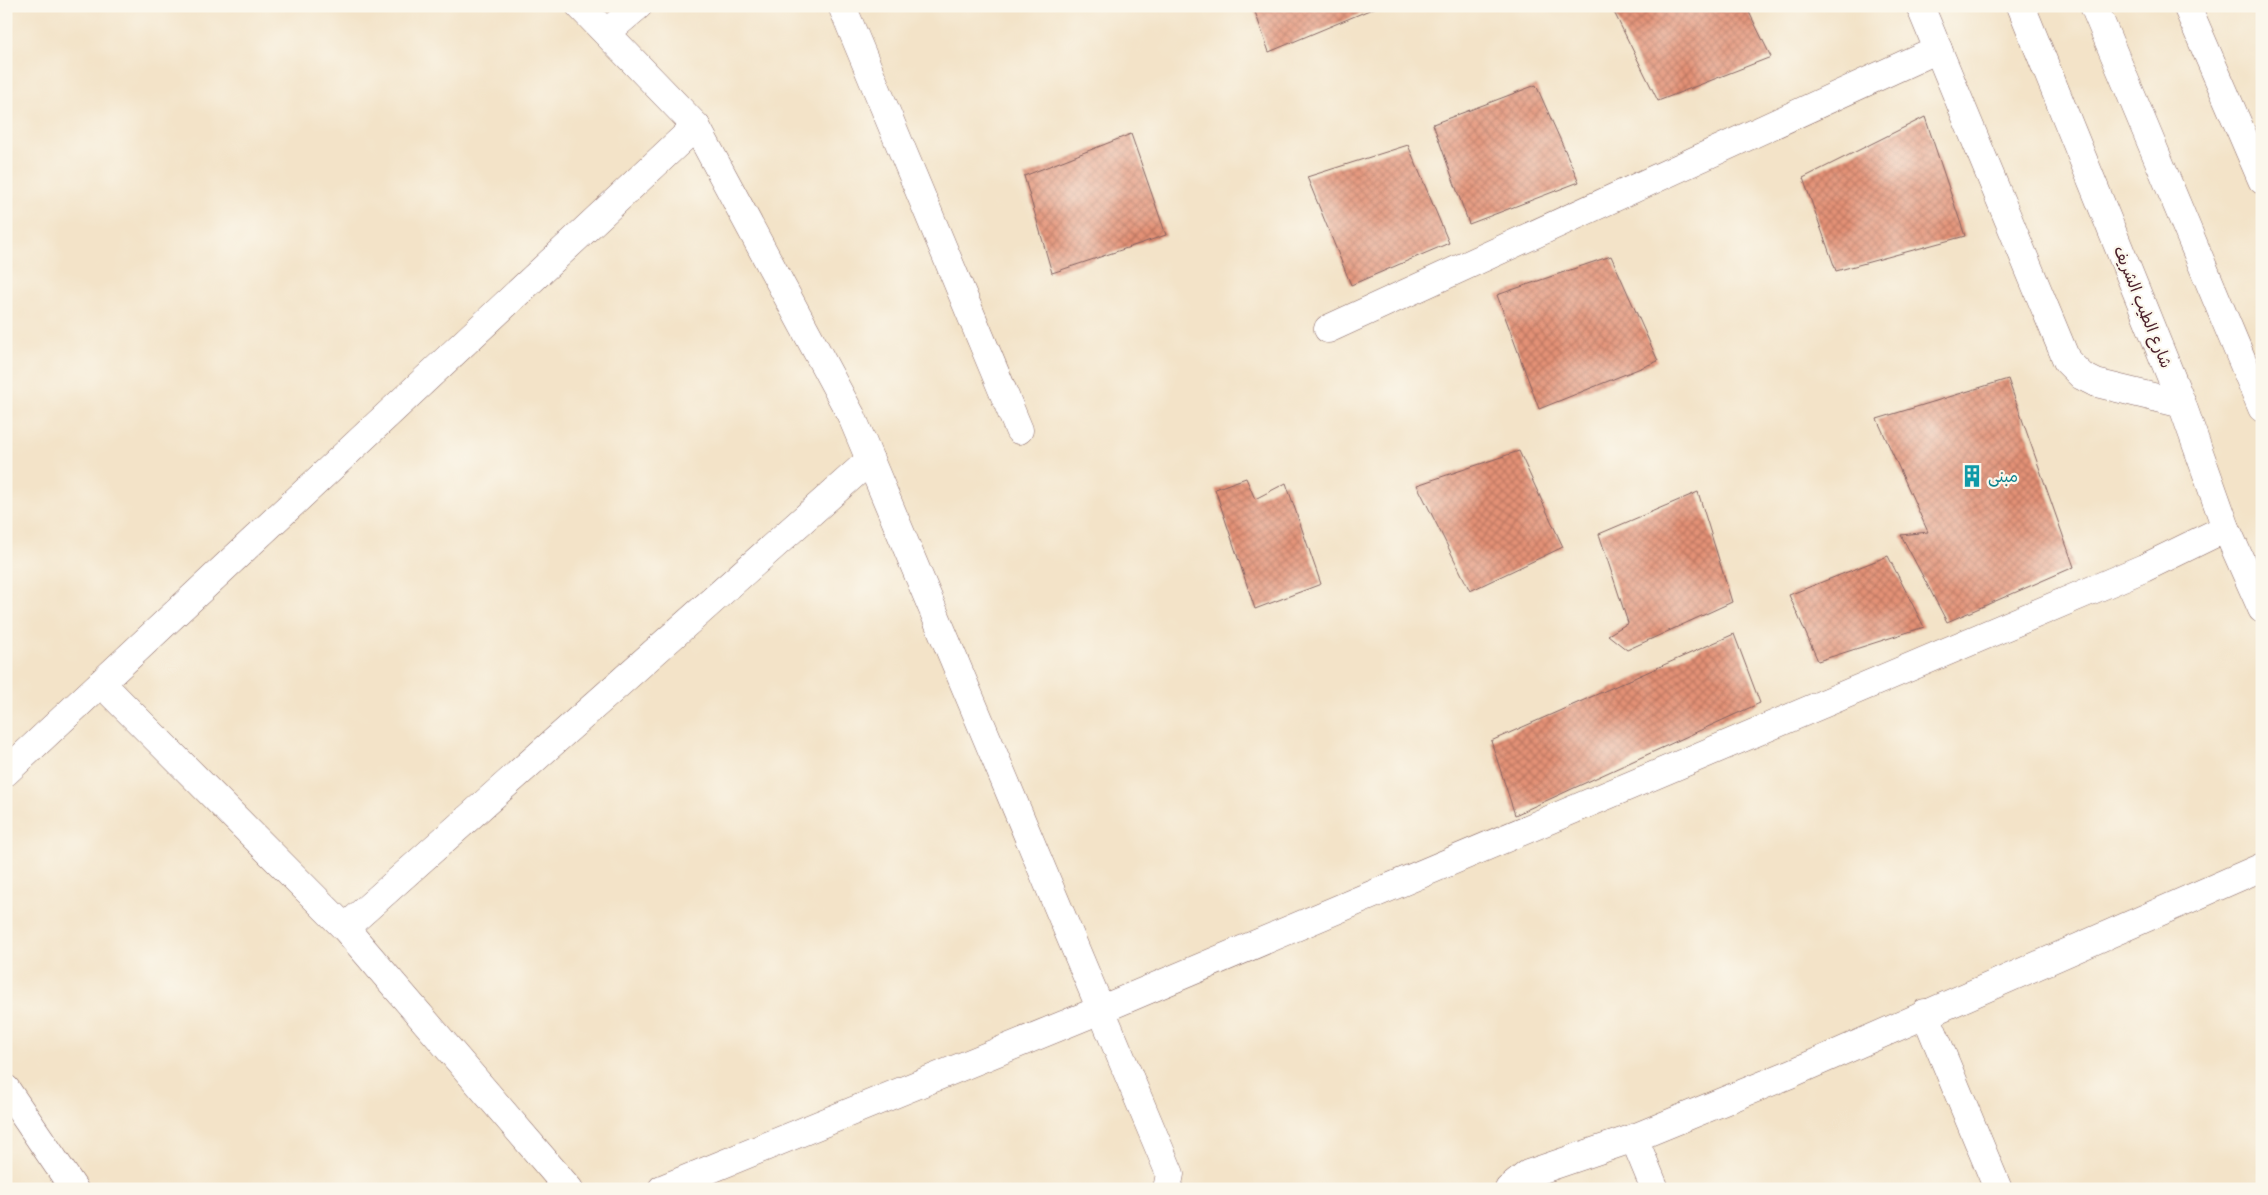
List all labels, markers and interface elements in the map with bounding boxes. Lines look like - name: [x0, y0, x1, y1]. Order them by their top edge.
- street label: شارع الطيب الشريف: [2105, 241, 2181, 373]
- place label: مبنى: [1988, 462, 2018, 491]
- building icon: مبنى: [1959, 463, 1985, 489]

